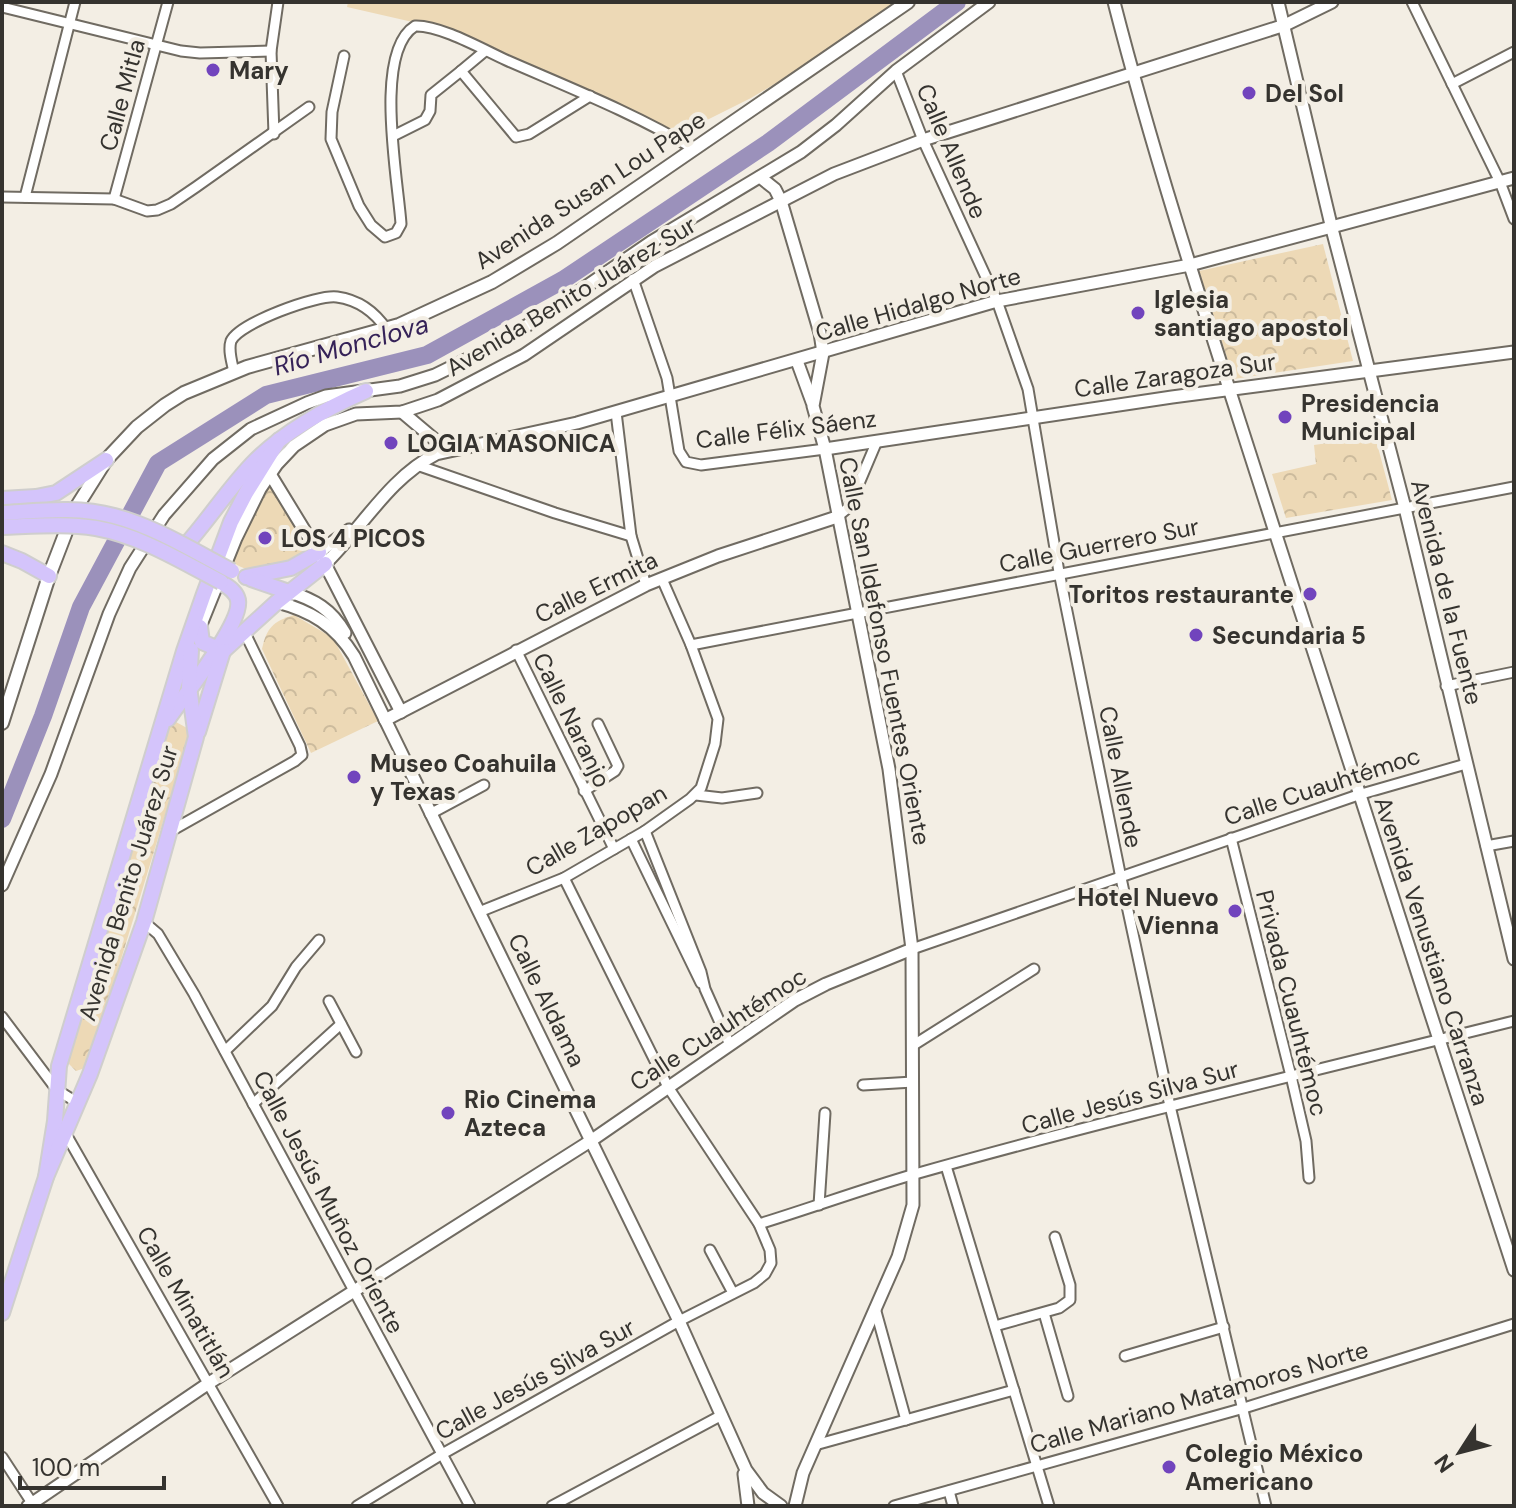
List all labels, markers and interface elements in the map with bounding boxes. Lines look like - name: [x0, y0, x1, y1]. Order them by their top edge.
- street label: Calle Mitla: [92, 36, 152, 154]
- place label: Mary: [229, 55, 289, 86]
- marker: Mary: [204, 61, 222, 79]
- place label: Del Sol: [1265, 78, 1344, 109]
- street label: Calle Allende: [910, 79, 994, 223]
- marker: Del Sol: [1240, 84, 1258, 102]
- street label: Avenida Susan Lou Pape: [469, 104, 711, 276]
- street label: Avenida Benito Juárez Sur: [440, 209, 702, 383]
- street label: Calle Hidalgo Norte: [812, 260, 1024, 348]
- place label: Iglesia santiago apostol: [1154, 284, 1349, 343]
- marker: Iglesia santiago apostol: [1129, 304, 1147, 322]
- water label: Río Monclova: [269, 307, 433, 383]
- street label: Calle Zaragoza Sur: [1072, 346, 1278, 404]
- place label: Presidencia Municipal: [1301, 388, 1439, 447]
- street label: Calle Félix Sáenz: [694, 403, 878, 455]
- marker: Presidencia Municipal: [1276, 408, 1294, 426]
- place label: LOGIA MASONICA: [407, 428, 616, 459]
- marker: LOGIA MASONICA: [382, 434, 400, 452]
- street label: Calle San Ildefonso Fuentes Oriente: [832, 454, 938, 848]
- street label: Avenida de la Fuente: [1404, 476, 1490, 708]
- street label: Calle Guerrero Sur: [996, 510, 1202, 580]
- place label: LOS 4 PICOS: [281, 523, 425, 554]
- marker: LOS 4 PICOS: [256, 529, 274, 547]
- street label: Calle Ermita: [529, 544, 663, 630]
- place label: Toritos restaurante: [1069, 579, 1294, 610]
- marker: Toritos restaurante: [1301, 585, 1319, 603]
- place label: Secundaria 5: [1212, 620, 1366, 651]
- marker: Secundaria 5: [1187, 626, 1205, 644]
- street label: Calle Naranjo: [526, 647, 618, 793]
- street label: Calle Allende: [1092, 704, 1150, 850]
- street label: Calle Cuauhtémoc: [1220, 740, 1424, 832]
- street label: Avenida Benito Juárez Sur: [71, 741, 185, 1025]
- place label: Museo Coahuila y Texas: [370, 748, 557, 807]
- marker: Museo Coahuila y Texas: [345, 768, 363, 786]
- street label: Calle Zapopan: [520, 777, 672, 883]
- street label: Avenida Venustiano Carranza: [1367, 793, 1497, 1109]
- place label: Hotel Nuevo Vienna: [1077, 882, 1219, 941]
- street label: Privada Cuauhtémoc: [1249, 887, 1335, 1119]
- marker: Hotel Nuevo Vienna: [1226, 902, 1244, 920]
- street label: Calle Aldama: [501, 928, 593, 1072]
- street label: Calle Cuauhtémoc: [624, 960, 812, 1098]
- street label: Calle Jesús Silva Sur: [1018, 1053, 1242, 1141]
- street label: Calle Jesús Muñoz Oriente: [246, 1065, 412, 1339]
- place label: Rio Cinema Azteca: [464, 1084, 596, 1143]
- marker: Rio Cinema Azteca: [439, 1104, 457, 1122]
- street label: Calle Minatitlán: [130, 1221, 242, 1383]
- street label: Calle Jesús Silva Sur: [430, 1311, 641, 1447]
- street label: Calle Mariano Matamoros Norte: [1026, 1334, 1372, 1460]
- north arrow: [1420, 1412, 1500, 1492]
- place label: Colegio México Americano: [1185, 1438, 1363, 1497]
- scale bar: [20, 1440, 164, 1490]
- text: N: [1428, 1448, 1461, 1478]
- text: 100 m: [32, 1452, 100, 1483]
- marker: Colegio México Americano: [1160, 1458, 1178, 1476]

